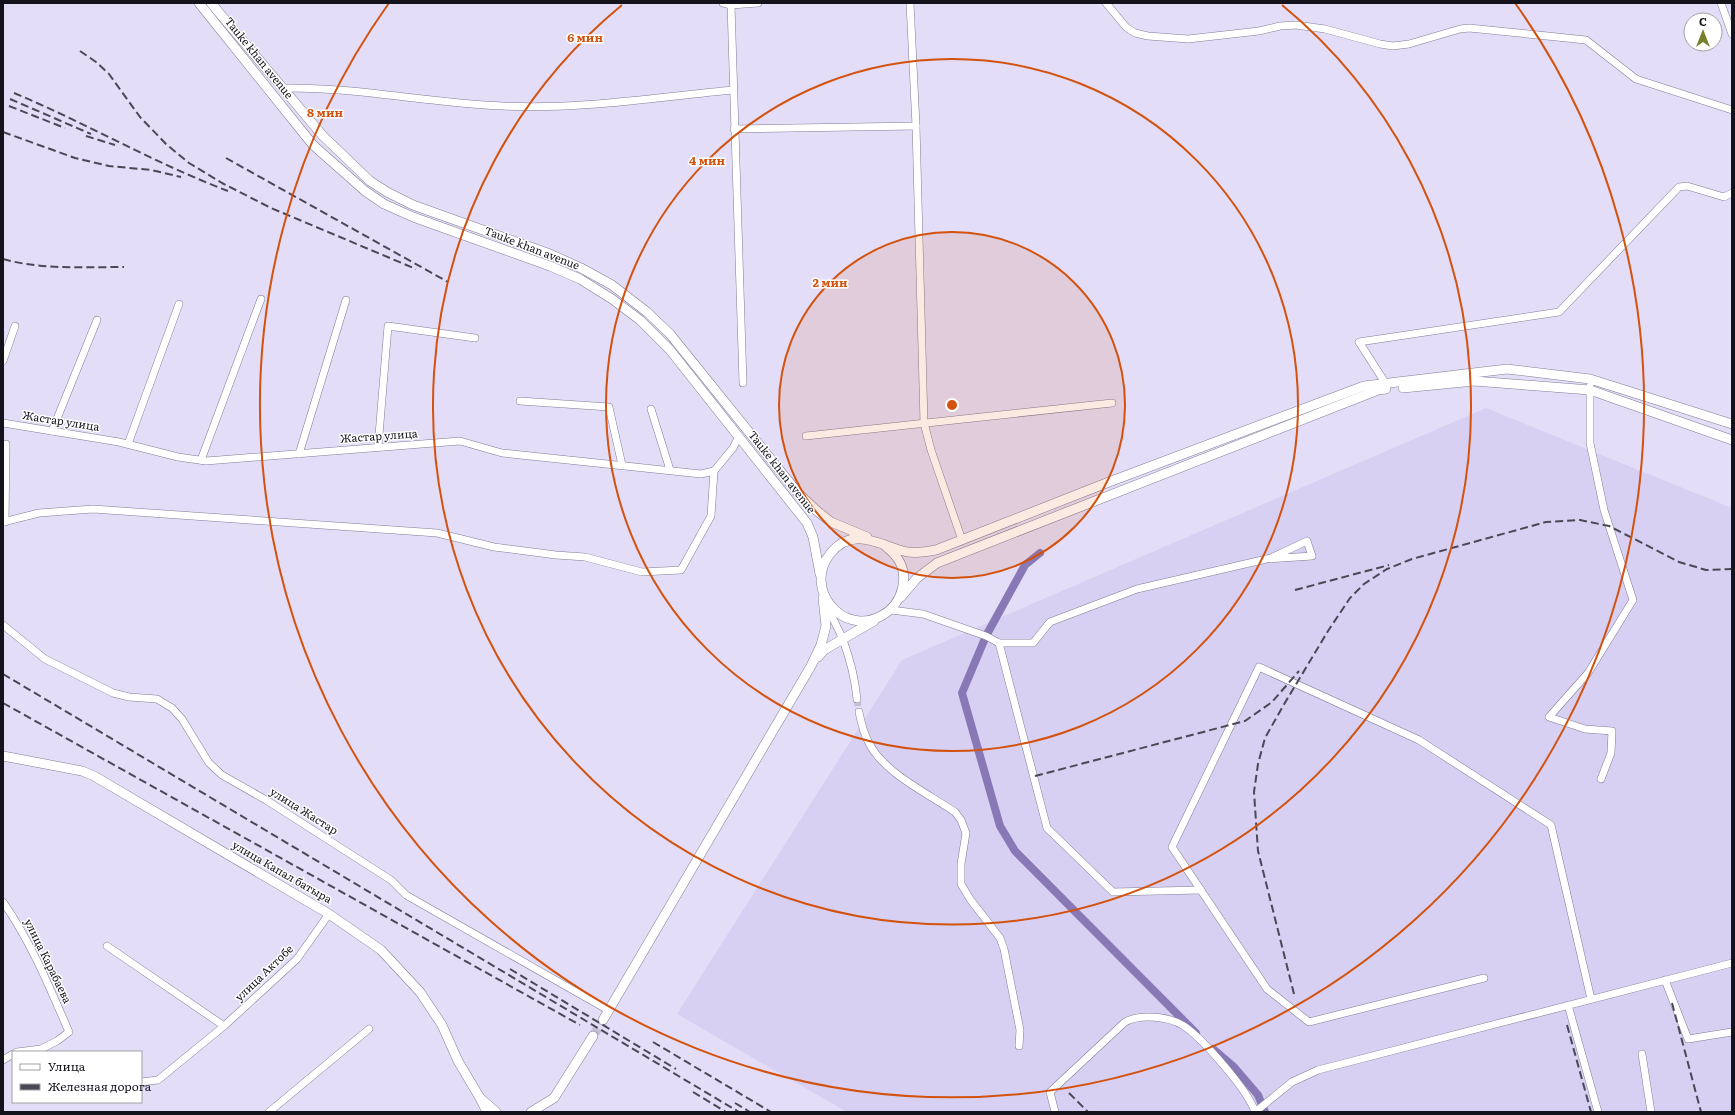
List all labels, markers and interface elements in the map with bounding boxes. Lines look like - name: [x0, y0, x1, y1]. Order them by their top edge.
- north arrow: [1683, 12, 1723, 52]
- street label: Tauke khan avenue: [222, 13, 298, 102]
- text: С: [1699, 13, 1707, 29]
- text: 6 мин: [567, 28, 603, 46]
- text: 8 мин: [307, 103, 343, 121]
- text: 4 мин: [689, 151, 726, 169]
- street label: Tauke khan avenue: [482, 222, 583, 273]
- text: 2 мин: [812, 273, 848, 291]
- centre of rings: [945, 398, 959, 412]
- street label: Жастар улица: [22, 406, 101, 434]
- street label: Жастар улица: [340, 424, 418, 446]
- street label: Tauke khan avenue: [745, 427, 820, 516]
- street label: улица Жастар: [267, 783, 342, 838]
- street label: улица Капал батыра: [230, 836, 335, 906]
- street label: улица Карабаева: [21, 915, 76, 1006]
- street label: улица Актобе: [231, 940, 296, 1004]
- legend: [12, 1051, 142, 1103]
- text: Улица: [48, 1057, 86, 1075]
- text: Железная дорога: [48, 1077, 152, 1095]

